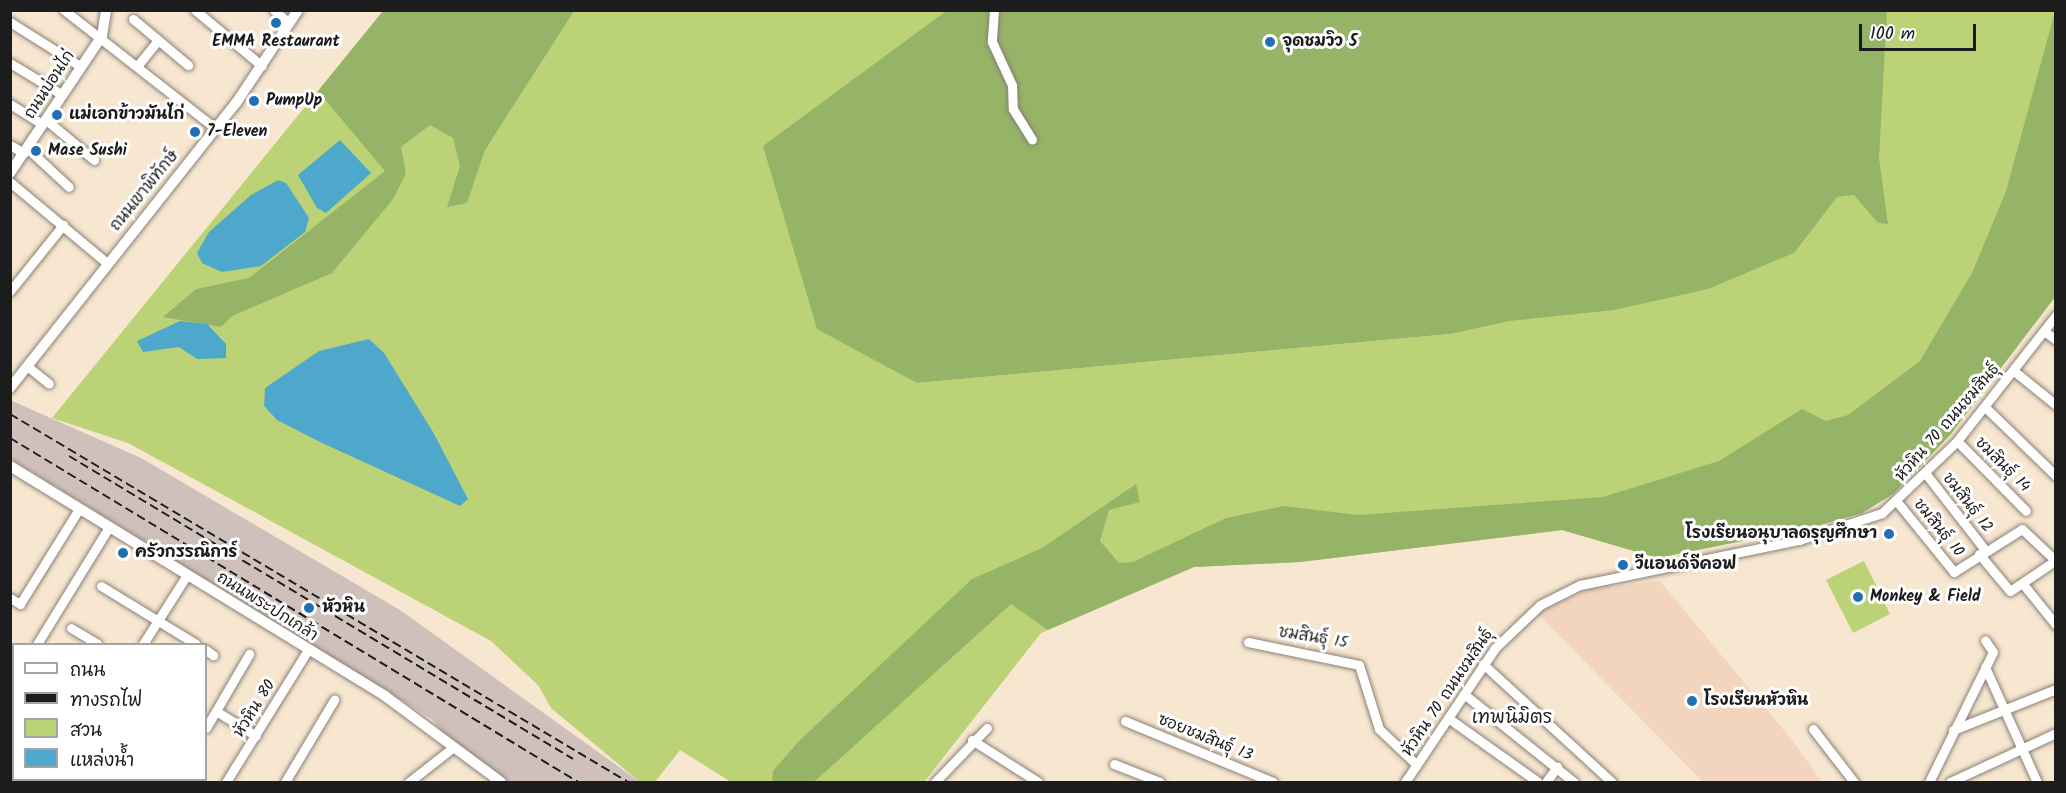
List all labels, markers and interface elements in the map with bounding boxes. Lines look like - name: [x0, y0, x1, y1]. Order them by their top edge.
- scale bar: [1862, 12, 1979, 50]
- marker: EMMA Restaurant: [269, 16, 283, 30]
- text: 100 m: [1870, 20, 1915, 49]
- place label: EMMA Restaurant: [212, 32, 340, 52]
- place label: จุดชมวิว 5: [1282, 32, 1357, 52]
- marker: จุดชมวิว 5: [1263, 35, 1277, 49]
- street label: ถนนบ่อนไก่: [21, 47, 79, 123]
- place label: PumpUp: [266, 91, 322, 111]
- marker: PumpUp: [247, 94, 261, 108]
- place label: แม่เอกข้าวมันไก่: [69, 105, 184, 125]
- marker: แม่เอกข้าวมันไก่: [50, 108, 64, 122]
- place label: 7-Eleven: [207, 122, 267, 142]
- marker: 7-Eleven: [188, 125, 202, 139]
- place label: Mase Sushi: [48, 141, 127, 161]
- marker: Mase Sushi: [29, 144, 43, 158]
- street label: ถนนเขาพิทักษ์: [107, 147, 183, 235]
- street label: หัวหิน 70 ถนนชมสินธุ์: [1892, 360, 2004, 486]
- street label: ชมสินธุ์ 14: [1970, 433, 2034, 497]
- street label: ชมสินธุ์ 12: [1938, 469, 1996, 537]
- street label: ชมสินธุ์ 10: [1909, 495, 1967, 561]
- place label: โรงเรียนอนุบาลดรุญศึกษา: [1686, 524, 1877, 544]
- marker: โรงเรียนอนุบาลดรุญศึกษา: [1882, 527, 1896, 541]
- place label: ครัวกรรณิการ์: [135, 543, 237, 563]
- marker: ครัวกรรณิการ์: [116, 546, 130, 560]
- place label: วีแอนด์จีคอฟ: [1635, 555, 1737, 575]
- marker: วีแอนด์จีคอฟ: [1616, 558, 1630, 572]
- street label: ถนนพระปกเกล้า: [213, 568, 321, 646]
- place label: Monkey & Field: [1870, 587, 1981, 607]
- marker: Monkey & Field: [1851, 590, 1865, 604]
- place label: หัวหิน: [322, 598, 365, 618]
- marker: หัวหิน: [300, 599, 318, 617]
- street label: ชมสินธุ์ 15: [1277, 623, 1349, 653]
- street label: หัวหิน 70 ถนนชมสินธุ์: [1398, 626, 1498, 760]
- legend: [12, 643, 207, 781]
- text: ถนน: [70, 657, 105, 686]
- street label: หัวหิน 80: [230, 677, 280, 741]
- text: ทางรถไฟ: [70, 687, 142, 716]
- place label: โรงเรียนหัวหิน: [1704, 691, 1808, 711]
- marker: โรงเรียนหัวหิน: [1685, 694, 1699, 708]
- district label: เทพนิมิตร: [1472, 708, 1552, 730]
- street label: ซอยชมสินธุ์ 13: [1155, 710, 1255, 766]
- text: สวน: [70, 717, 102, 746]
- text: แหล่งน้ำ: [70, 747, 134, 776]

